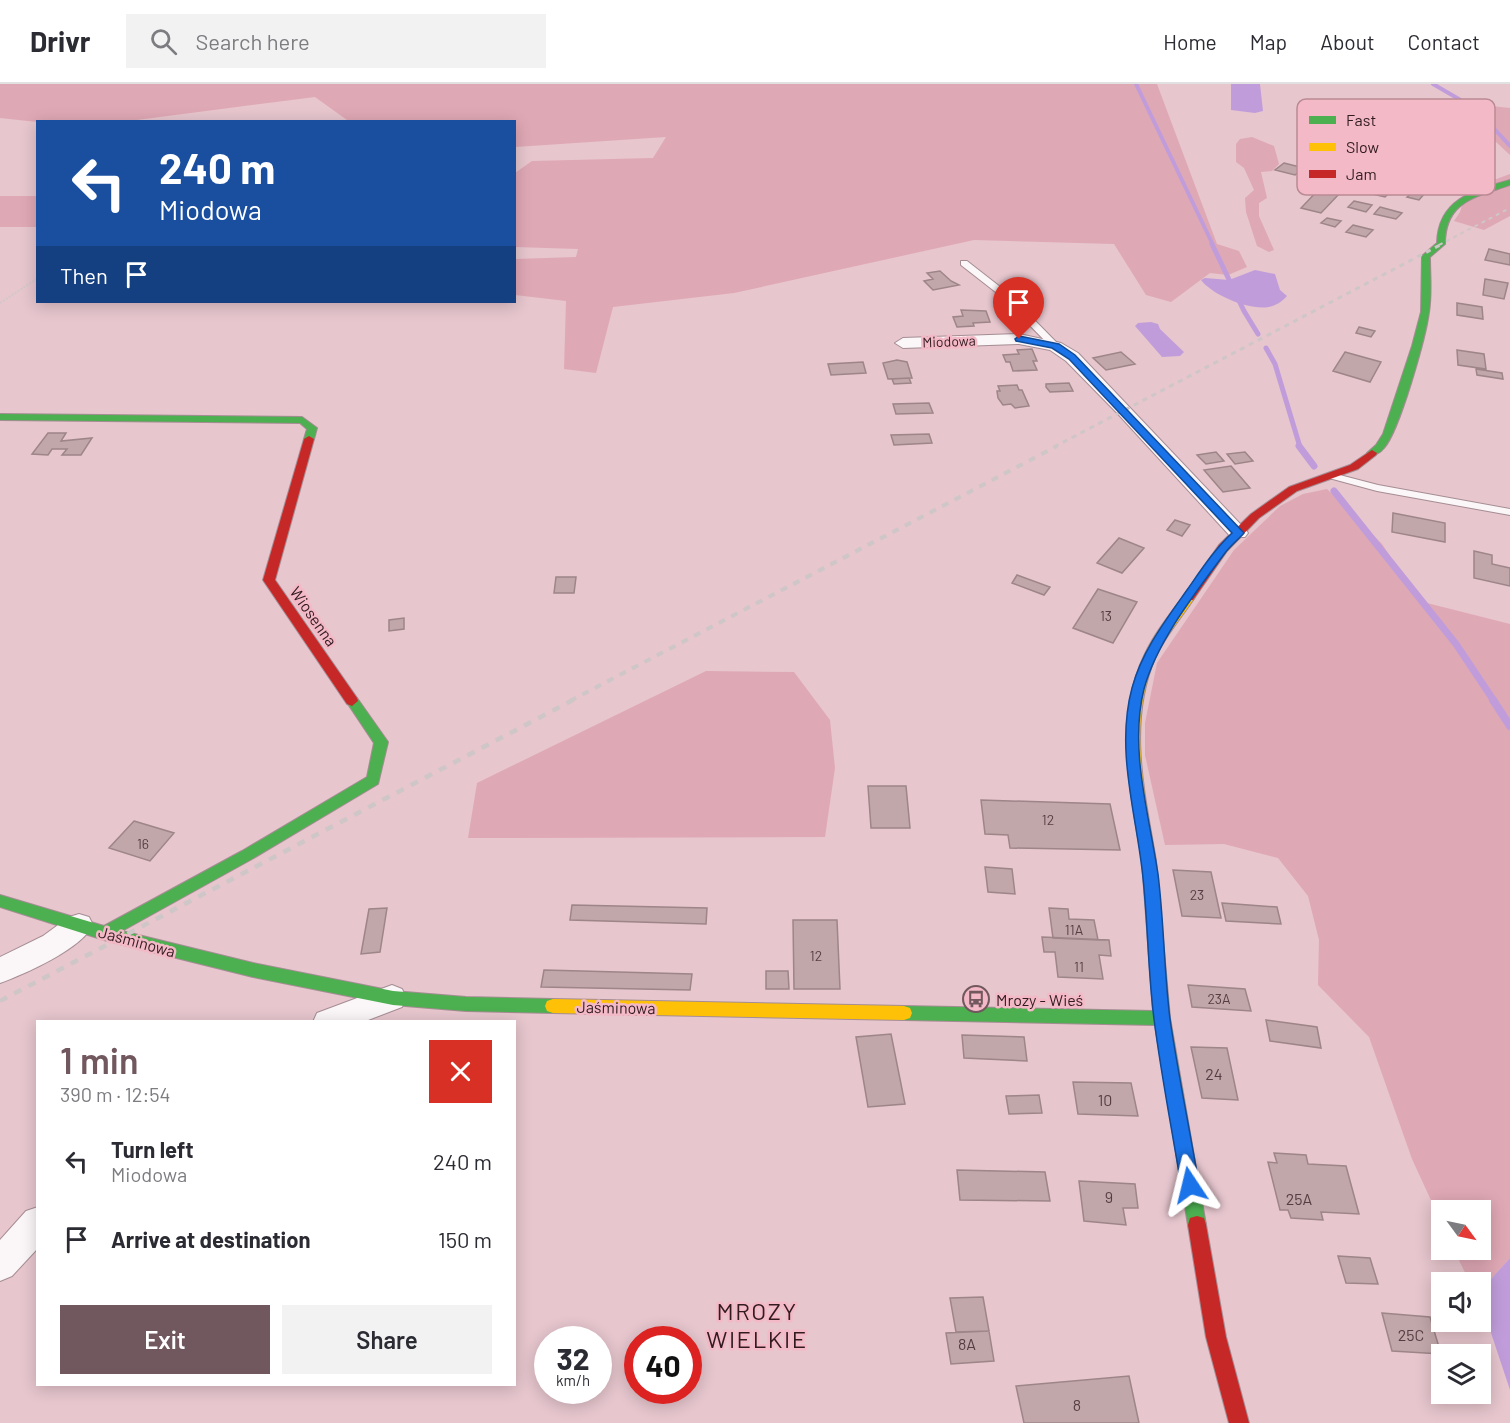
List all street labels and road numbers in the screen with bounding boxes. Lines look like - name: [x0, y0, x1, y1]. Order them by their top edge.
- street label: Miodowa: [922, 332, 976, 350]
- street label: Wiosenna: [287, 582, 341, 650]
- street label: Jaśminowa: [96, 922, 178, 960]
- street label: Jaśminowa: [576, 997, 656, 1017]

